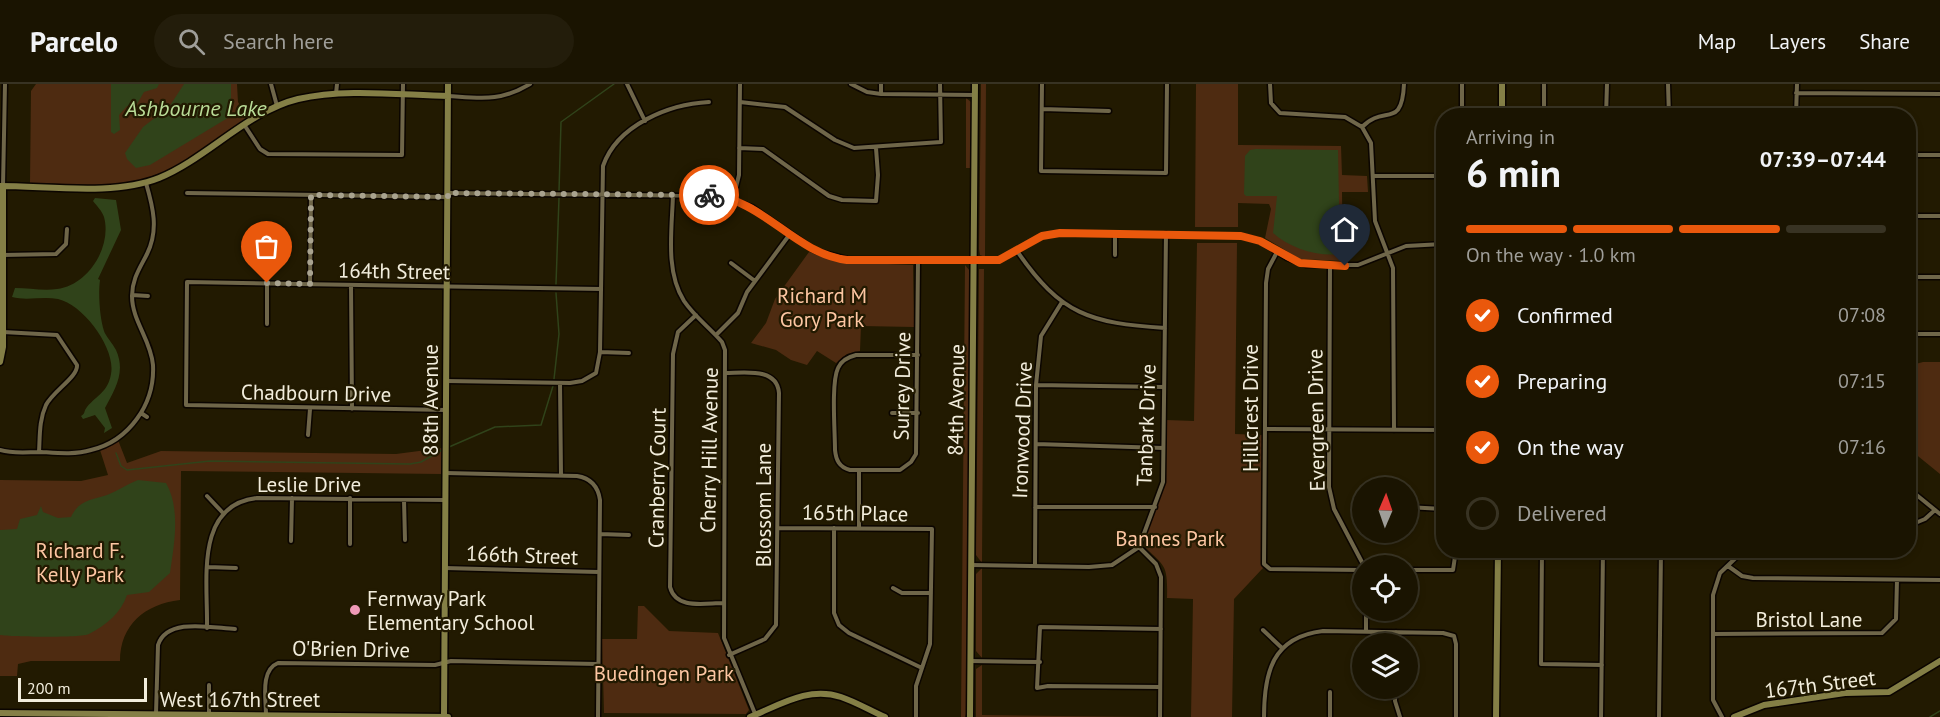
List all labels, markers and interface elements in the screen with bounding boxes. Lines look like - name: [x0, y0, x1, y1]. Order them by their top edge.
- search box: [154, 14, 574, 68]
- text: Parcelo: [30, 23, 118, 60]
- icon: search: [175, 25, 208, 58]
- text: Search here: [223, 27, 334, 55]
- text: Map: [1698, 28, 1736, 55]
- text: Layers: [1769, 28, 1826, 55]
- text: Share: [1859, 28, 1910, 55]
- water label: Ashbourne Lake: [124, 94, 267, 122]
- text: Arriving in: [1466, 124, 1555, 150]
- text: 07:39–07:44: [1760, 145, 1886, 173]
- text: 6 min: [1466, 147, 1561, 198]
- courier: [679, 165, 739, 225]
- icon: bike: [693, 179, 726, 212]
- pin: [1319, 204, 1370, 266]
- icon: home: [1328, 213, 1361, 246]
- pin: [241, 221, 292, 283]
- icon: bag: [250, 230, 283, 263]
- text: On the way · 1.0 km: [1466, 242, 1636, 268]
- street label: 164th Street: [338, 257, 450, 285]
- park label: Richard M Gory Park: [777, 282, 867, 333]
- icon: check: [1466, 299, 1499, 332]
- text: Confirmed: [1517, 301, 1613, 329]
- text: 07:08: [1838, 302, 1886, 328]
- street label: Surrey Drive: [888, 331, 916, 441]
- street label: 88th Avenue: [417, 344, 444, 456]
- street label: 84th Avenue: [942, 344, 970, 456]
- street label: Hillcrest Drive: [1237, 344, 1264, 472]
- street label: Evergreen Drive: [1301, 348, 1331, 492]
- street label: Ironwood Drive: [1006, 361, 1038, 499]
- street label: Tanbark Drive: [1130, 363, 1162, 487]
- icon: check: [1466, 365, 1499, 398]
- street label: Cherry Hill Avenue: [694, 367, 724, 533]
- text: Preparing: [1517, 367, 1607, 395]
- text: 07:15: [1838, 368, 1886, 394]
- street label: Chadbourn Drive: [241, 378, 391, 408]
- street label: Cranberry Court: [642, 408, 672, 548]
- icon: check: [1466, 431, 1499, 464]
- text: On the way: [1517, 433, 1624, 461]
- text: 07:16: [1838, 434, 1886, 460]
- street label: Blossom Lane: [750, 443, 777, 567]
- street label: Leslie Drive: [257, 471, 361, 498]
- north arrow: [1352, 477, 1418, 543]
- map controls: [1352, 477, 1418, 699]
- street label: 165th Place: [802, 499, 908, 527]
- text: Delivered: [1517, 499, 1607, 527]
- park label: Bannes Park: [1115, 525, 1225, 552]
- park label: Richard F. Kelly Park: [36, 537, 124, 588]
- street label: 166th Street: [465, 540, 579, 570]
- button: locate: [1352, 555, 1418, 621]
- place label: Fernway Park Elementary School: [367, 585, 534, 636]
- marker: Fernway Park Elementary School: [348, 603, 362, 617]
- street label: Bristol Lane: [1756, 606, 1862, 633]
- button: layers: [1352, 633, 1418, 699]
- street label: O'Brien Drive: [292, 634, 410, 664]
- park label: Buedingen Park: [594, 660, 734, 687]
- street label: 167th Street: [1763, 664, 1877, 704]
- scale bar: [18, 675, 147, 702]
- text: 200 m: [27, 678, 70, 698]
- street label: West 167th Street: [160, 686, 320, 713]

